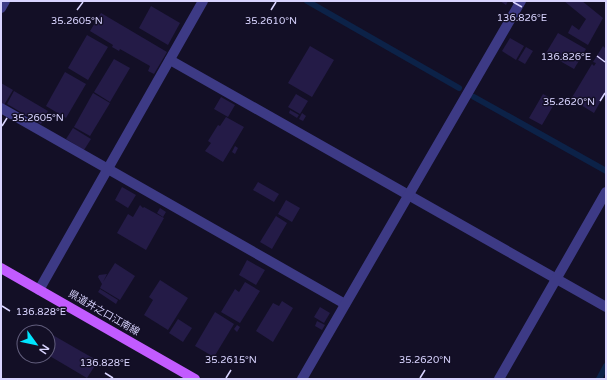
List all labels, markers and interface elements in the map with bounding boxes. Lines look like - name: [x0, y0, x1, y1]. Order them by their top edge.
- text: 136.826°E: [497, 12, 547, 24]
- text: 35.2605°N: [51, 15, 103, 27]
- text: 35.2610°N: [245, 15, 297, 27]
- text: 136.826°E: [541, 51, 591, 63]
- text: 35.2620°N: [543, 96, 595, 108]
- text: 35.2605°N: [12, 112, 64, 124]
- street label: 県道井之口江南線: [66, 288, 142, 338]
- text: 136.828°E: [16, 306, 66, 318]
- north arrow: [16, 324, 56, 364]
- text: N: [36, 342, 52, 356]
- text: 35.2615°N: [205, 354, 257, 366]
- text: 35.2620°N: [399, 354, 451, 366]
- text: 136.828°E: [80, 357, 130, 369]

